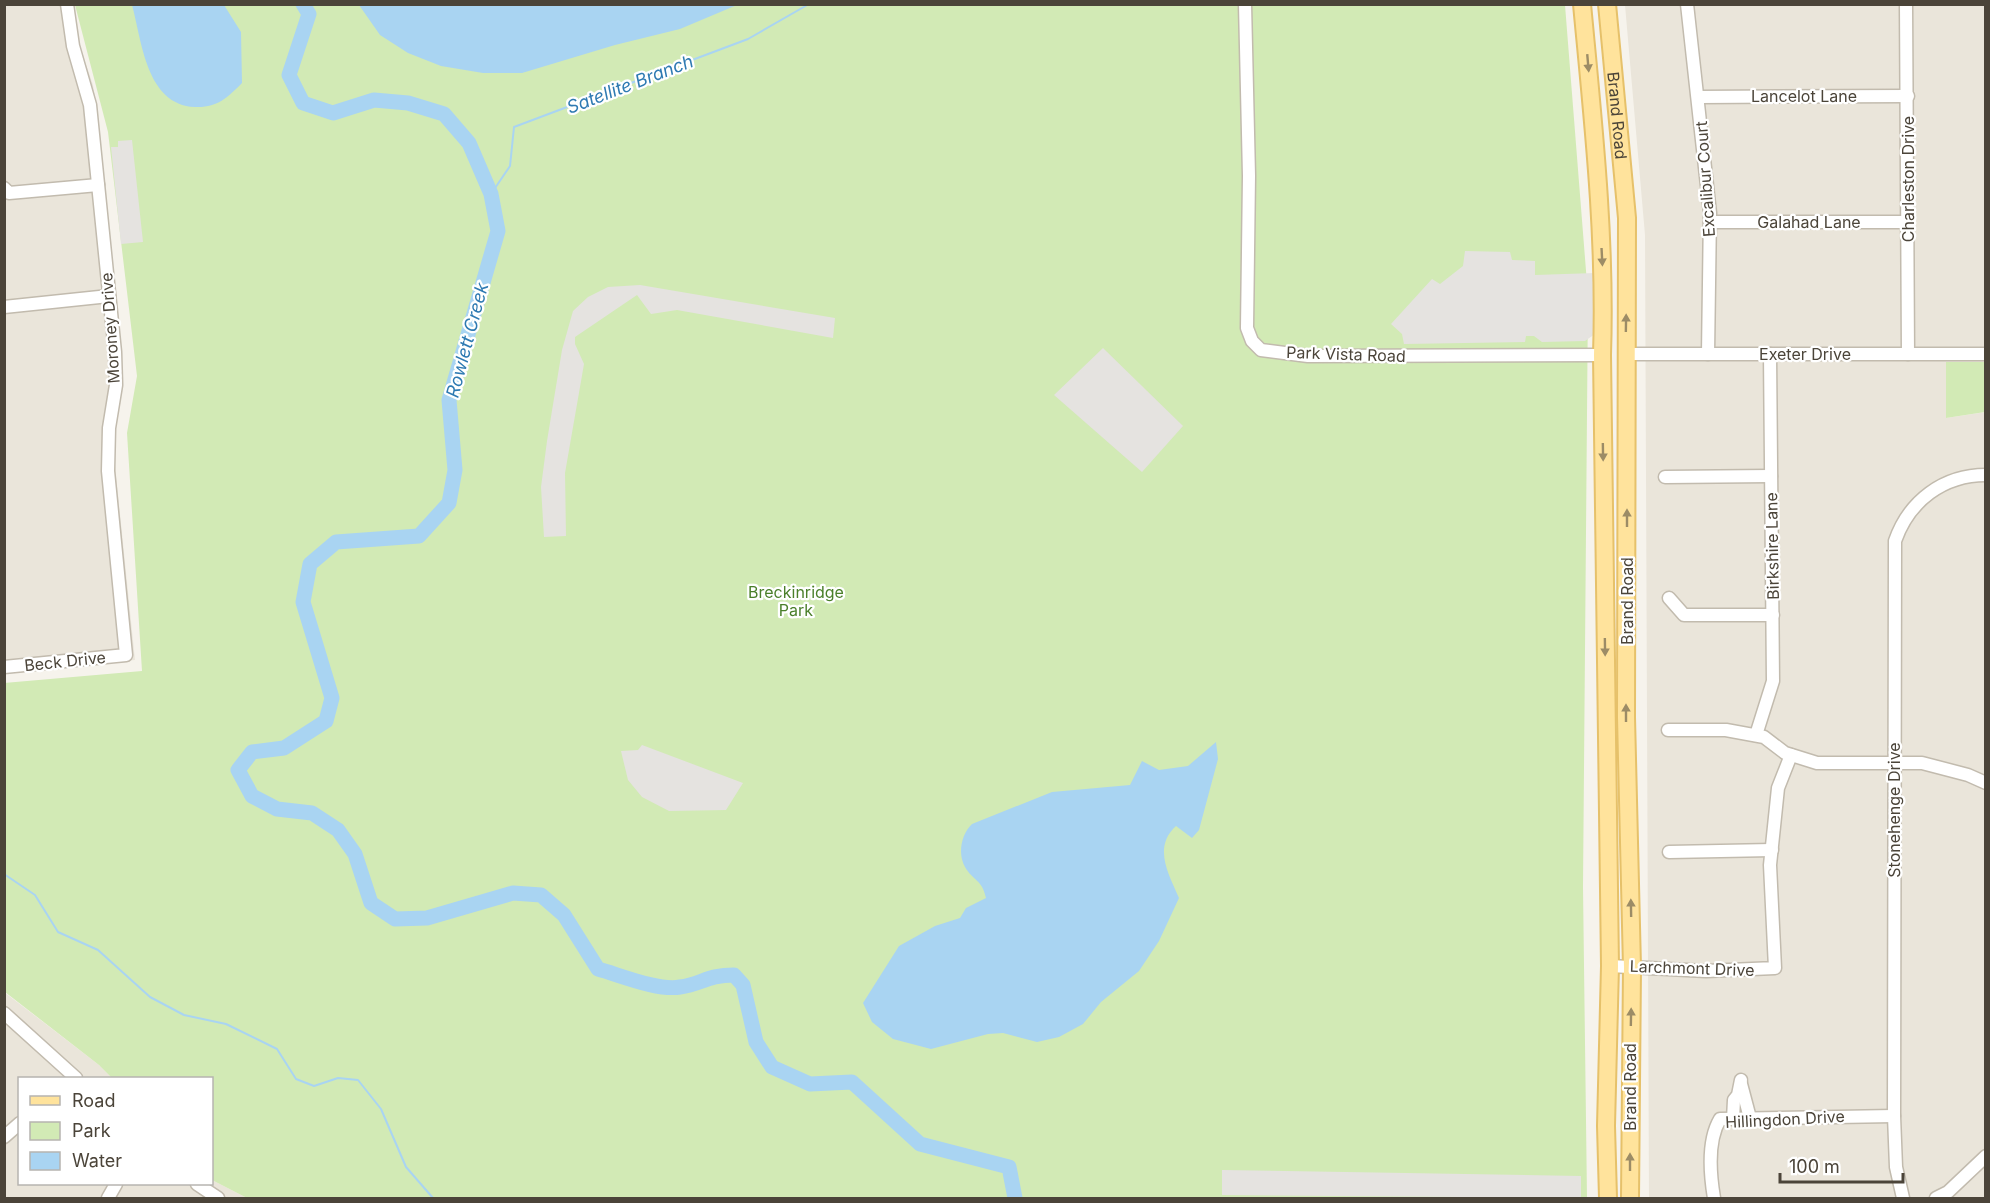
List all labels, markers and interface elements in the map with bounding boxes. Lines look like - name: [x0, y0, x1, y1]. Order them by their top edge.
- water label: Satellite Branch: [564, 50, 696, 118]
- one-way arrow: [1583, 53, 1593, 72]
- street label: Brand Road: [1603, 71, 1631, 160]
- street label: Lancelot Lane: [1751, 86, 1857, 106]
- street label: Charleston Drive: [1898, 116, 1918, 242]
- street label: Excalibur Court: [1691, 120, 1719, 238]
- street label: Galahad Lane: [1757, 212, 1861, 232]
- one-way arrow: [1598, 248, 1607, 267]
- street label: Moroney Drive: [96, 272, 124, 384]
- water label: Rowlett Creek: [442, 279, 493, 400]
- one-way arrow: [1621, 314, 1631, 333]
- street label: Park Vista Road: [1286, 342, 1406, 366]
- street label: Exeter Drive: [1759, 344, 1851, 364]
- one-way arrow: [1598, 443, 1608, 462]
- street label: Birkshire Lane: [1761, 492, 1783, 600]
- one-way arrow: [1622, 509, 1632, 528]
- street label: Brand Road: [1617, 557, 1637, 645]
- park label: Breckinridge Park: [748, 582, 844, 620]
- one-way arrow: [1601, 638, 1610, 657]
- street label: Beck Drive: [23, 647, 107, 675]
- one-way arrow: [1621, 704, 1631, 723]
- street label: Stonehenge Drive: [1884, 742, 1904, 878]
- one-way arrow: [1626, 899, 1635, 918]
- street label: Larchmont Drive: [1629, 956, 1755, 980]
- one-way arrow: [1626, 1007, 1635, 1026]
- street label: Brand Road: [1620, 1043, 1640, 1131]
- legend: [18, 1077, 213, 1185]
- text: Road: [72, 1090, 115, 1111]
- street label: Hillingdon Drive: [1725, 1106, 1845, 1132]
- text: Park: [72, 1120, 111, 1141]
- scale bar: [1780, 1146, 1903, 1184]
- text: Water: [72, 1150, 122, 1171]
- one-way arrow: [1625, 1153, 1635, 1172]
- text: 100 m: [1789, 1156, 1840, 1177]

